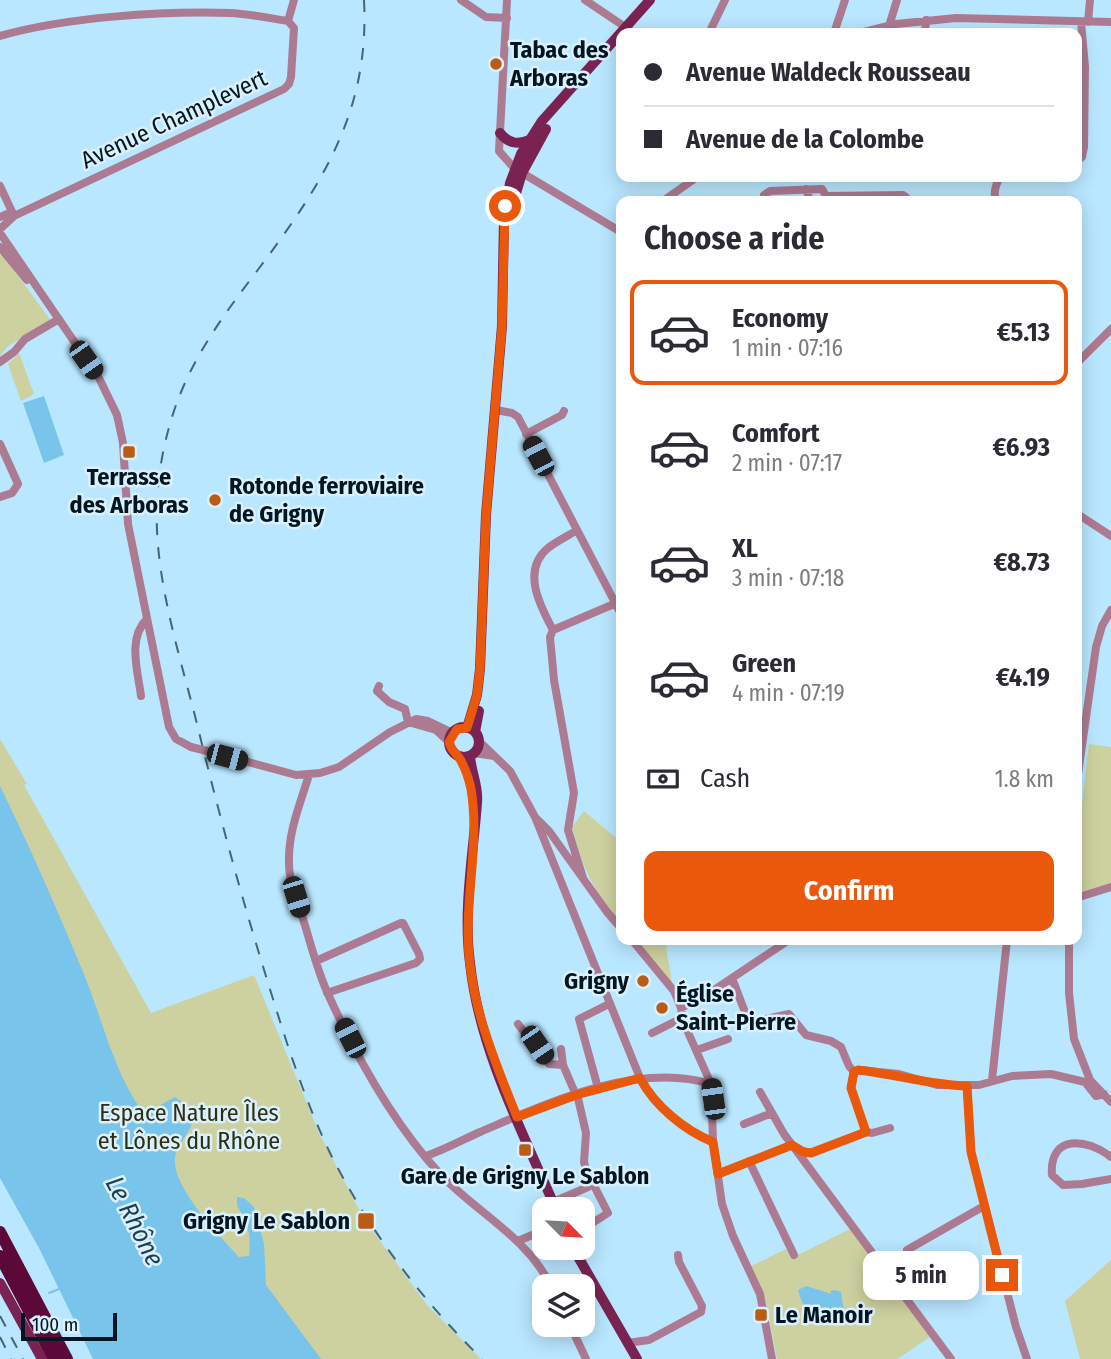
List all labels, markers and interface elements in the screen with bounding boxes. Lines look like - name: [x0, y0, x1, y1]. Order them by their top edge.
- place label: Tabac des Arboras: [509, 36, 609, 92]
- marker: Tabac des Arboras: [488, 56, 504, 72]
- text: Avenue Waldeck Rousseau: [686, 57, 971, 88]
- street label: Avenue Champlevert: [77, 64, 272, 174]
- text: Avenue de la Colombe: [686, 124, 924, 155]
- route start: [489, 190, 521, 222]
- text: Choose a ride: [644, 219, 825, 257]
- icon: car: [648, 301, 711, 364]
- text: Economy: [732, 303, 828, 334]
- text: €5.13: [997, 317, 1050, 348]
- text: 1 min · 07:16: [732, 334, 843, 362]
- car: [66, 337, 107, 383]
- icon: car: [648, 416, 711, 479]
- text: Comfort: [732, 418, 820, 449]
- text: €6.93: [992, 432, 1050, 463]
- car: [519, 433, 558, 479]
- marker: Terrasse des Arboras: [121, 444, 137, 460]
- text: 2 min · 07:17: [732, 449, 842, 477]
- place label: Terrasse des Arboras: [70, 463, 189, 519]
- place label: Rotonde ferroviaire de Grigny: [229, 472, 424, 528]
- marker: Rotonde ferroviaire de Grigny: [207, 492, 223, 508]
- icon: car: [648, 531, 711, 594]
- text: XL: [732, 533, 758, 564]
- text: €8.73: [993, 547, 1050, 578]
- text: 3 min · 07:18: [732, 564, 844, 592]
- icon: car: [648, 646, 711, 709]
- text: Green: [732, 648, 796, 679]
- text: €4.19: [996, 662, 1050, 693]
- text: 4 min · 07:19: [732, 679, 845, 707]
- car: [204, 741, 251, 773]
- icon: cash: [644, 760, 682, 798]
- text: Cash: [700, 763, 750, 794]
- text: 1.8 km: [995, 765, 1054, 793]
- button: Confirm: [644, 851, 1054, 931]
- car: [280, 874, 313, 920]
- place label: Grigny: [564, 967, 630, 995]
- marker: Grigny: [635, 973, 651, 989]
- place label: Église Saint-Pierre: [676, 979, 796, 1036]
- marker: Église Saint-Pierre: [654, 1000, 670, 1016]
- car: [332, 1015, 369, 1061]
- car: [517, 1022, 558, 1068]
- car: [700, 1077, 727, 1121]
- park label: Espace Nature Îles et Lônes du Rhône: [98, 1099, 280, 1155]
- marker: Gare de Grigny Le Sablon: [517, 1142, 533, 1158]
- place label: Gare de Grigny Le Sablon: [401, 1162, 649, 1190]
- water label: Le Rhône: [99, 1171, 170, 1271]
- north arrow: [532, 1197, 595, 1260]
- map controls: [532, 1197, 595, 1337]
- place label: Grigny Le Sablon: [183, 1207, 350, 1235]
- marker: Grigny Le Sablon: [356, 1211, 376, 1231]
- callout: 5 min: [862, 1250, 978, 1300]
- route end: [986, 1259, 1018, 1291]
- text: 5 min: [895, 1261, 947, 1289]
- button: layers: [532, 1274, 595, 1337]
- place label: Le Manoir: [775, 1301, 873, 1329]
- marker: Le Manoir: [753, 1307, 769, 1323]
- scale bar: [21, 1310, 117, 1342]
- text: 100 m: [32, 1313, 78, 1336]

